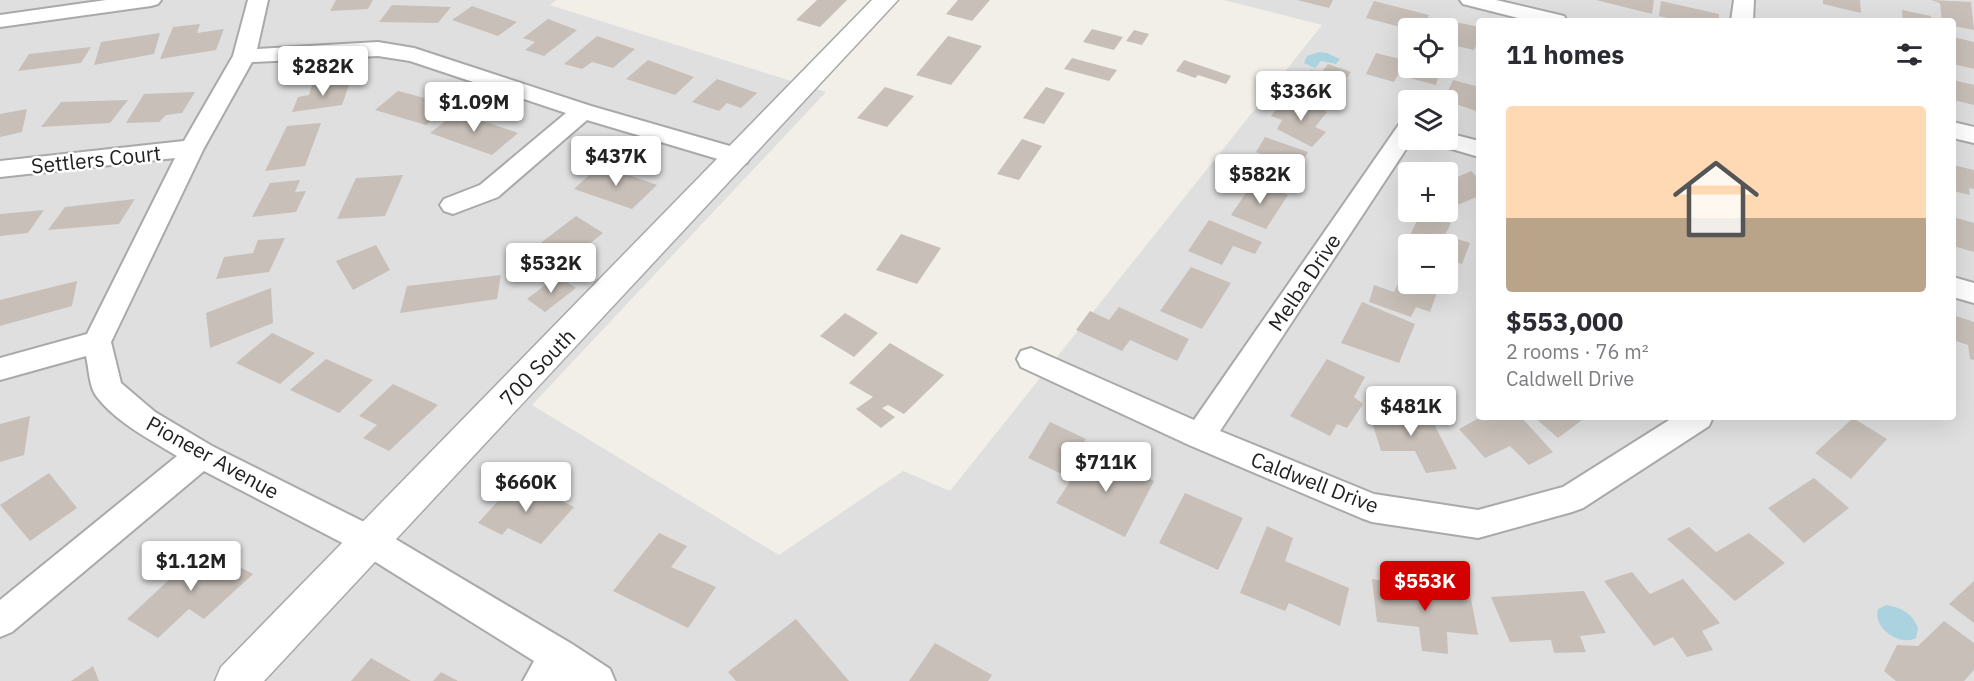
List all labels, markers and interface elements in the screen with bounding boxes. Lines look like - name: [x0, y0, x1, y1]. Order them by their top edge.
- map controls: [1398, 18, 1458, 294]
- button: locate: [1398, 18, 1458, 78]
- text: 11 homes: [1506, 37, 1624, 71]
- icon: filters: [1893, 38, 1926, 71]
- pin: $282K: [281, 46, 365, 97]
- text: $282K: [292, 52, 354, 79]
- pin: $336K: [1259, 71, 1343, 122]
- text: $336K: [1270, 77, 1332, 104]
- pin: $1.09M: [425, 82, 523, 133]
- text: $1.09M: [439, 88, 509, 115]
- button: layers: [1398, 90, 1458, 150]
- pin: $437K: [574, 136, 658, 187]
- street label: Settlers Court: [30, 138, 162, 180]
- text: $437K: [585, 142, 647, 169]
- icon: home: [1662, 145, 1770, 253]
- pin: $582K: [1218, 154, 1302, 205]
- text: $582K: [1229, 160, 1291, 187]
- button: +: [1398, 162, 1458, 222]
- street label: Melba Drive: [1261, 228, 1347, 336]
- button: −: [1398, 234, 1458, 294]
- pin: $532K: [509, 243, 593, 294]
- text: $532K: [520, 249, 582, 276]
- text: $553,000: [1506, 304, 1623, 338]
- street label: 700 South: [493, 322, 581, 412]
- text: 2 rooms · 76 m²: [1506, 338, 1649, 365]
- text: Caldwell Drive: [1506, 365, 1634, 392]
- pin: $481K: [1369, 386, 1453, 437]
- text: $481K: [1380, 392, 1442, 419]
- street label: Pioneer Avenue: [142, 409, 284, 505]
- pin: $711K: [1064, 442, 1148, 493]
- street label: Caldwell Drive: [1247, 445, 1383, 519]
- text: $711K: [1075, 448, 1137, 475]
- pin: $660K: [484, 462, 568, 513]
- text: $660K: [495, 468, 557, 495]
- pin: $1.12M: [142, 541, 240, 592]
- text: $1.12M: [156, 547, 226, 574]
- pin: $553K: [1383, 561, 1467, 612]
- text: $553K: [1394, 567, 1456, 594]

